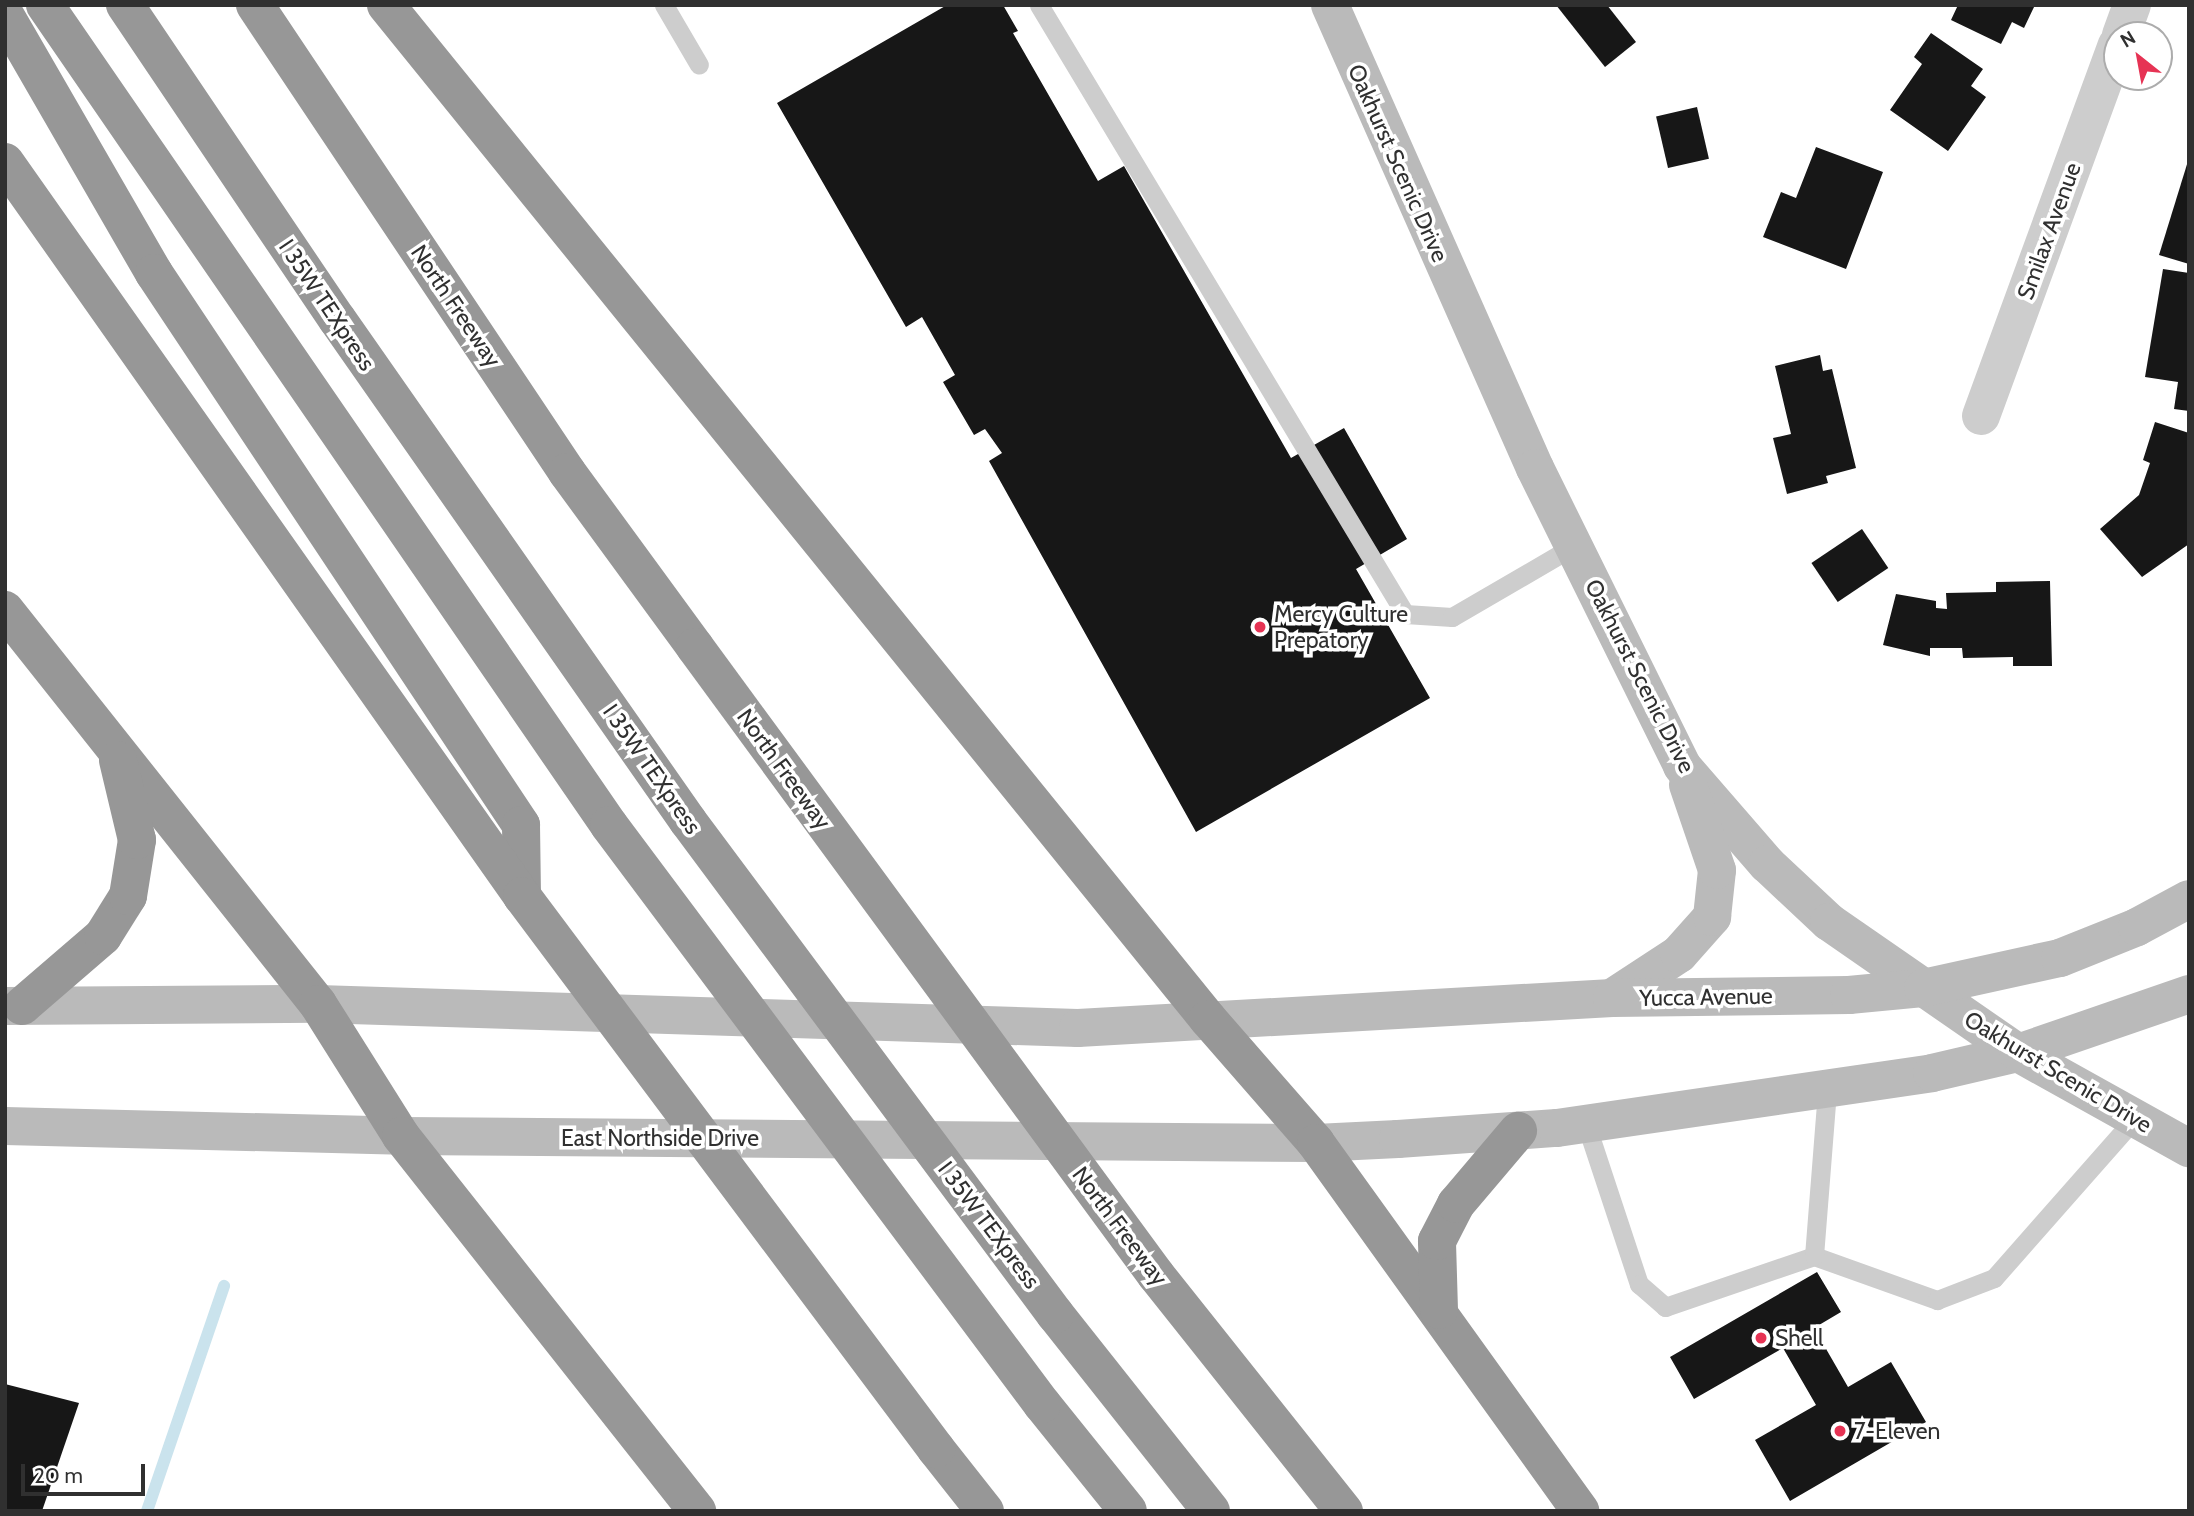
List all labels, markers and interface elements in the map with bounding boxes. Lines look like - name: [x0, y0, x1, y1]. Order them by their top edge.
- north arrow: [2103, 21, 2173, 91]
- text: N: [2116, 26, 2140, 53]
- street label: Oakhurst Scenic Drive: [1342, 60, 1454, 266]
- street label: Smilax Avenue: [2011, 159, 2087, 303]
- street label: I 35W TEXpress: [273, 234, 381, 376]
- street label: North Freeway: [405, 240, 507, 372]
- street label: Oakhurst Scenic Drive: [1579, 575, 1701, 777]
- place label: Mercy Culture Prepatory: [1274, 600, 1408, 654]
- marker: Mercy Culture Prepatory: [1252, 619, 1268, 635]
- street label: I 35W TEXpress: [597, 699, 707, 839]
- street label: North Freeway: [731, 704, 837, 834]
- street label: Yucca Avenue: [1639, 982, 1773, 1012]
- street label: Oakhurst Scenic Drive: [1959, 1005, 2157, 1139]
- street label: East Northside Drive: [561, 1124, 759, 1152]
- street label: I 35W TEXpress: [932, 1156, 1046, 1294]
- street label: North Freeway: [1066, 1161, 1174, 1291]
- place label: Shell: [1775, 1324, 1823, 1352]
- marker: Shell: [1753, 1330, 1769, 1346]
- place label: 7-Eleven: [1854, 1417, 1940, 1445]
- marker: 7-Eleven: [1832, 1423, 1848, 1439]
- scale bar: [24, 1450, 149, 1494]
- text: 20 m: [34, 1463, 83, 1488]

